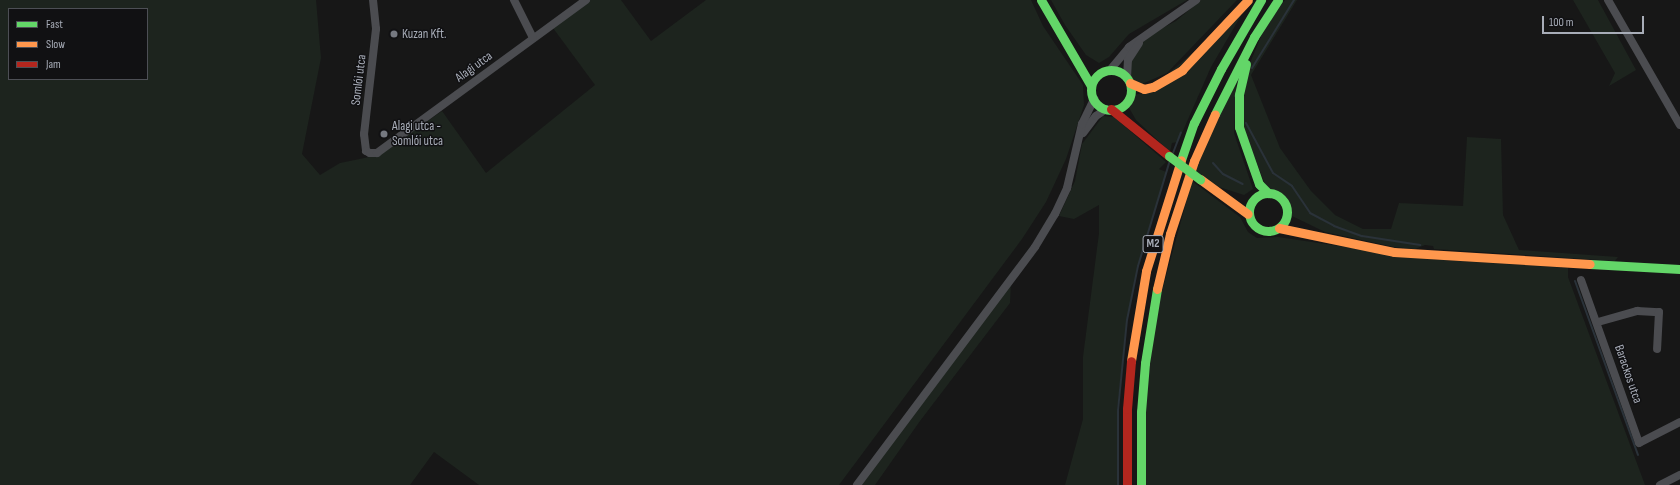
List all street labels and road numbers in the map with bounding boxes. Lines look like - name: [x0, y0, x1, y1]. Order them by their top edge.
- street label: Alagi utca: [452, 48, 496, 86]
- street label: Somlói utca: [348, 54, 370, 106]
- road number: M2: [1142, 234, 1164, 254]
- street label: Barackos utca: [1611, 343, 1645, 405]

